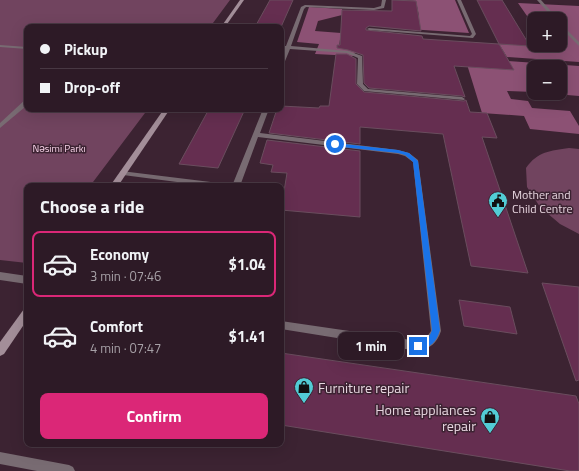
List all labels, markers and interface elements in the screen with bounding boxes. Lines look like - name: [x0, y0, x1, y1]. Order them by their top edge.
- map controls: [527, 12, 567, 100]
- button: +: [527, 12, 567, 52]
- text: Pickup: [64, 38, 108, 61]
- button: −: [527, 60, 567, 100]
- text: Drop-off: [64, 76, 120, 99]
- route start: [326, 135, 344, 153]
- park label: Nəsimi Parkı: [32, 141, 86, 156]
- place label: Mother and Child Centre: [512, 185, 573, 218]
- public building icon: Mother and Child Centre: [487, 190, 509, 218]
- text: Choose a ride: [40, 193, 144, 220]
- text: Economy: [90, 243, 149, 266]
- icon: car: [42, 246, 78, 282]
- text: $1.04: [229, 253, 266, 276]
- text: 3 min · 07:46: [90, 266, 161, 286]
- text: Comfort: [90, 315, 143, 338]
- icon: car: [42, 318, 78, 354]
- text: $1.41: [229, 325, 266, 348]
- callout: 1 min: [338, 332, 404, 360]
- text: 1 min: [355, 336, 387, 356]
- route end: [409, 337, 427, 355]
- text: 4 min · 07:47: [90, 338, 161, 358]
- shop icon: Furniture repair: [293, 376, 315, 404]
- place label: Furniture repair: [318, 377, 409, 398]
- button: Confirm: [40, 393, 268, 439]
- place label: Home appliances repair: [375, 399, 476, 436]
- shop icon: Home appliances repair: [479, 406, 501, 434]

